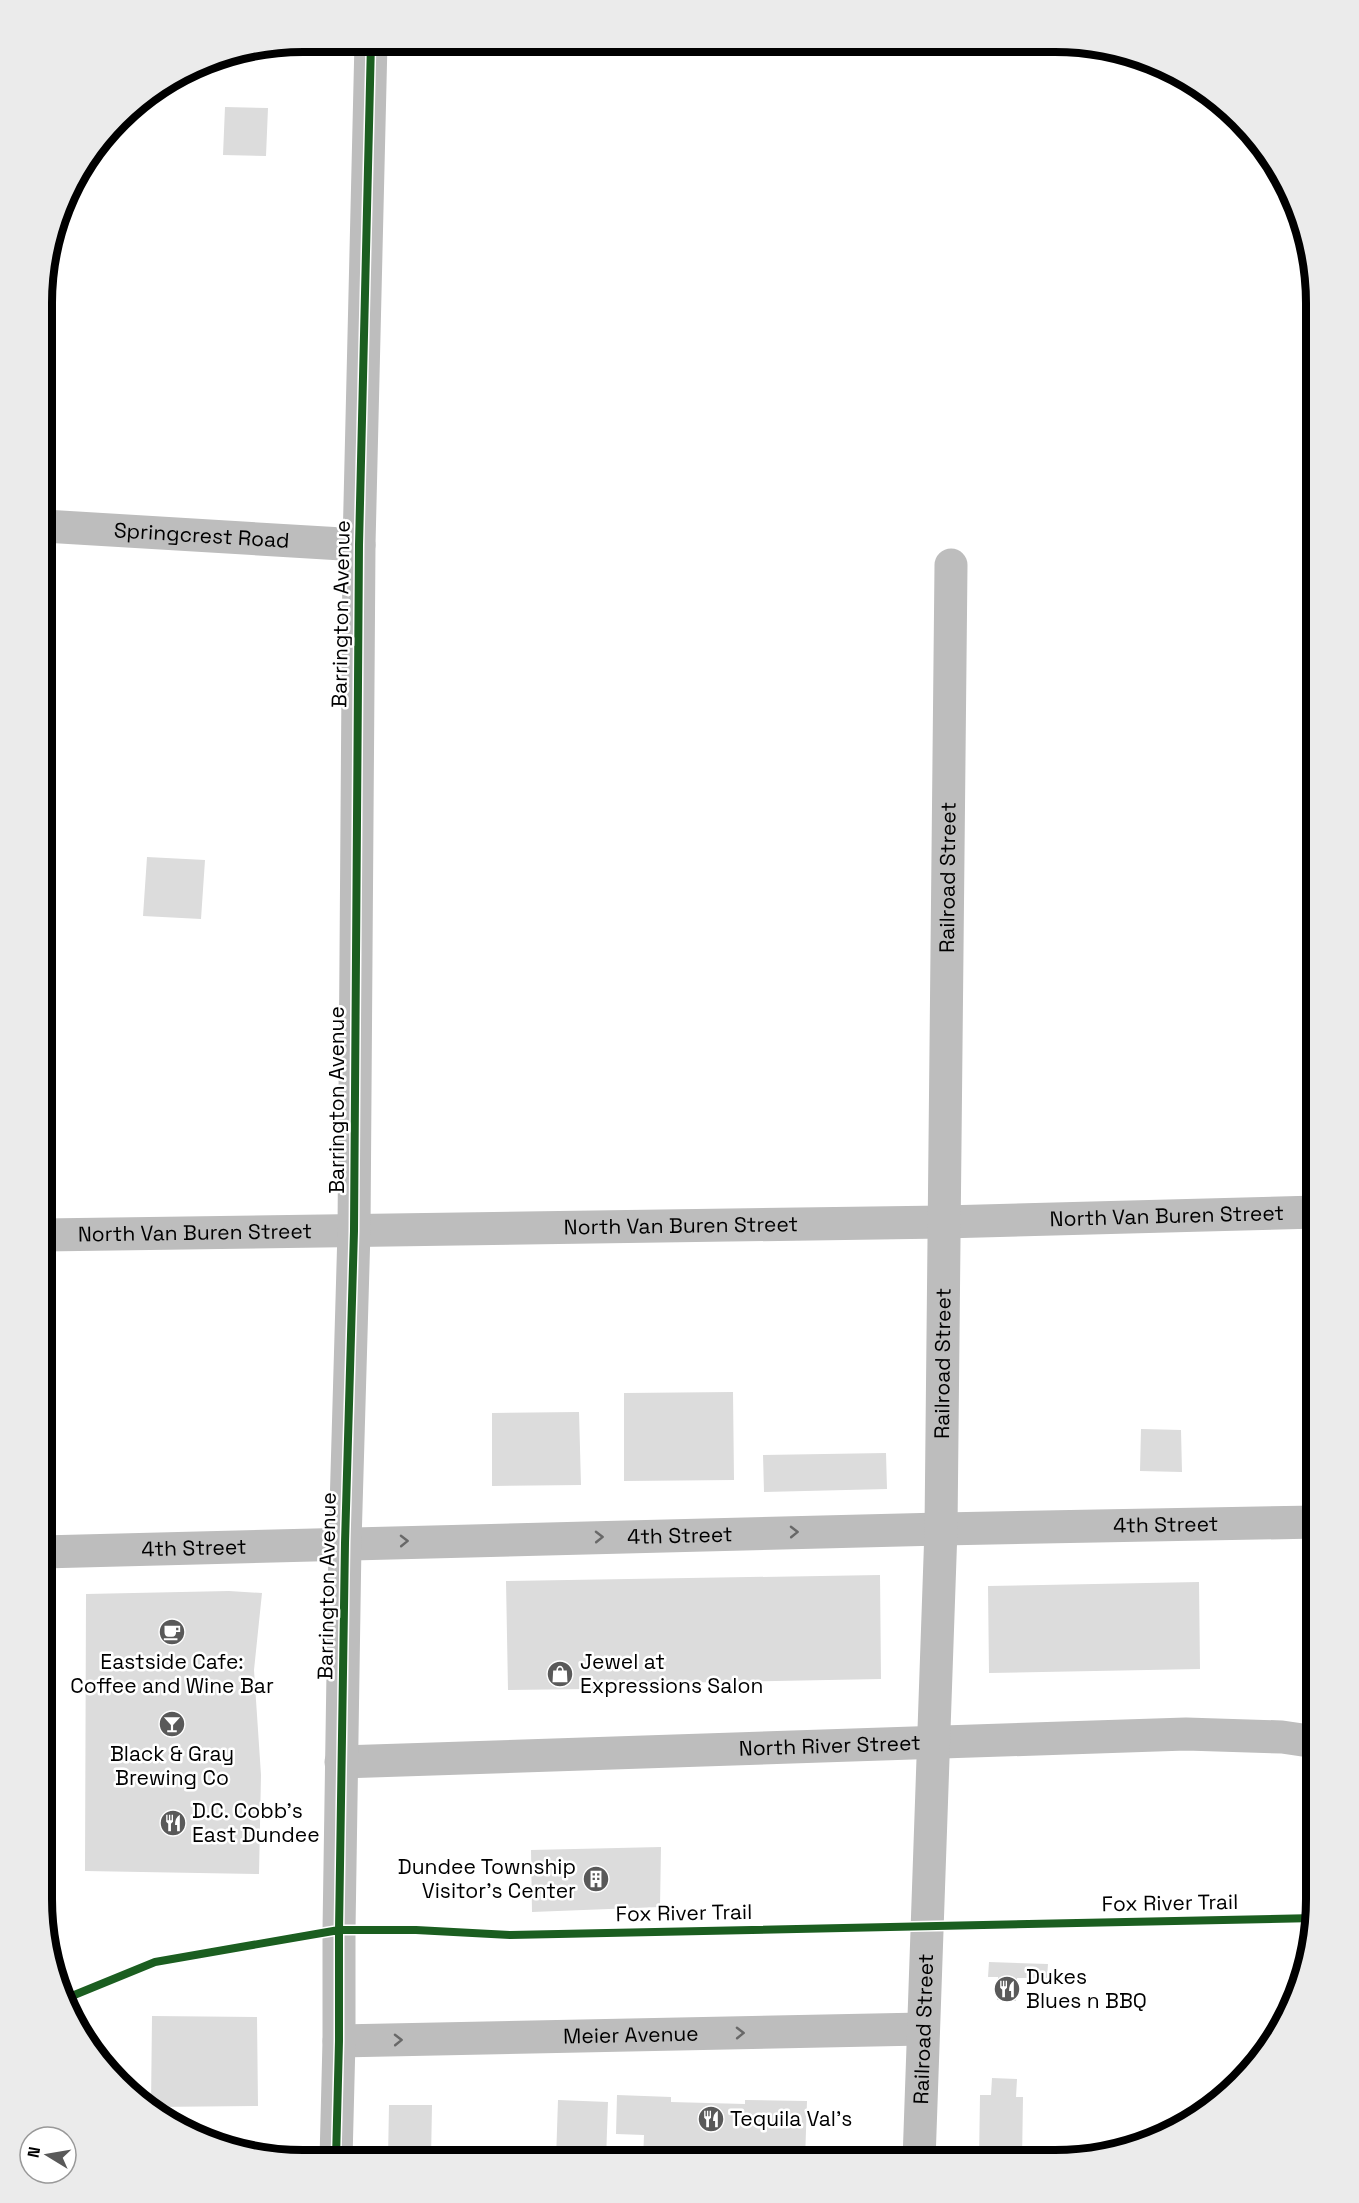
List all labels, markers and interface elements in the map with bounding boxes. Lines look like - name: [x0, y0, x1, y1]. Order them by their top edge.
- street label: Springcrest Road: [113, 516, 290, 554]
- street label: Barrington Avenue: [325, 520, 356, 708]
- street label: Railroad Street: [933, 802, 962, 953]
- street label: Barrington Avenue: [323, 1006, 350, 1194]
- street label: North Van Buren Street: [1049, 1199, 1284, 1232]
- street label: North Van Buren Street: [564, 1210, 798, 1240]
- street label: North Van Buren Street: [78, 1217, 312, 1247]
- street label: Railroad Street: [928, 1288, 957, 1439]
- street label: Barrington Avenue: [311, 1492, 342, 1680]
- street label: 4th Street: [1113, 1510, 1219, 1539]
- street label: 4th Street: [627, 1520, 733, 1550]
- one-way arrow: [789, 1526, 798, 1539]
- one-way arrow: [594, 1531, 603, 1543]
- street label: 4th Street: [141, 1533, 247, 1562]
- one-way arrow: [399, 1535, 408, 1548]
- cafe icon: Eastside Cafe: Coffee and Wine Bar: [157, 1617, 187, 1647]
- place label: Eastside Cafe: Coffee and Wine Bar: [70, 1648, 274, 1699]
- place label: Jewel at Expressions Salon: [580, 1648, 763, 1699]
- shop icon: Jewel at Expressions Salon: [545, 1659, 575, 1689]
- bar icon: Black & Gray Brewing Co: [157, 1709, 187, 1739]
- street label: North River Street: [738, 1729, 921, 1762]
- place label: Black & Gray Brewing Co: [110, 1740, 234, 1791]
- place label: D.C. Cobb's East Dundee: [192, 1797, 320, 1848]
- restaurant icon: D.C. Cobb's East Dundee: [158, 1808, 188, 1838]
- place label: Dundee Township Visitor's Center: [398, 1853, 576, 1904]
- building icon: Dundee Township Visitor's Center: [581, 1864, 611, 1894]
- street label: Fox River Trail: [1102, 1888, 1238, 1917]
- street label: Fox River Trail: [616, 1898, 752, 1927]
- street label: Railroad Street: [907, 1953, 939, 2105]
- place label: Dukes Blues n BBQ: [1026, 1963, 1147, 2014]
- restaurant icon: Dukes Blues n BBQ: [992, 1974, 1022, 2004]
- street label: Meier Avenue: [563, 2020, 699, 2049]
- one-way arrow: [735, 2026, 744, 2039]
- one-way arrow: [393, 2034, 402, 2046]
- restaurant icon: Tequila Val's: [696, 2104, 726, 2134]
- place label: Tequila Val's: [730, 2105, 852, 2132]
- north arrow: [18, 2125, 78, 2185]
- text: N: [22, 2145, 45, 2160]

